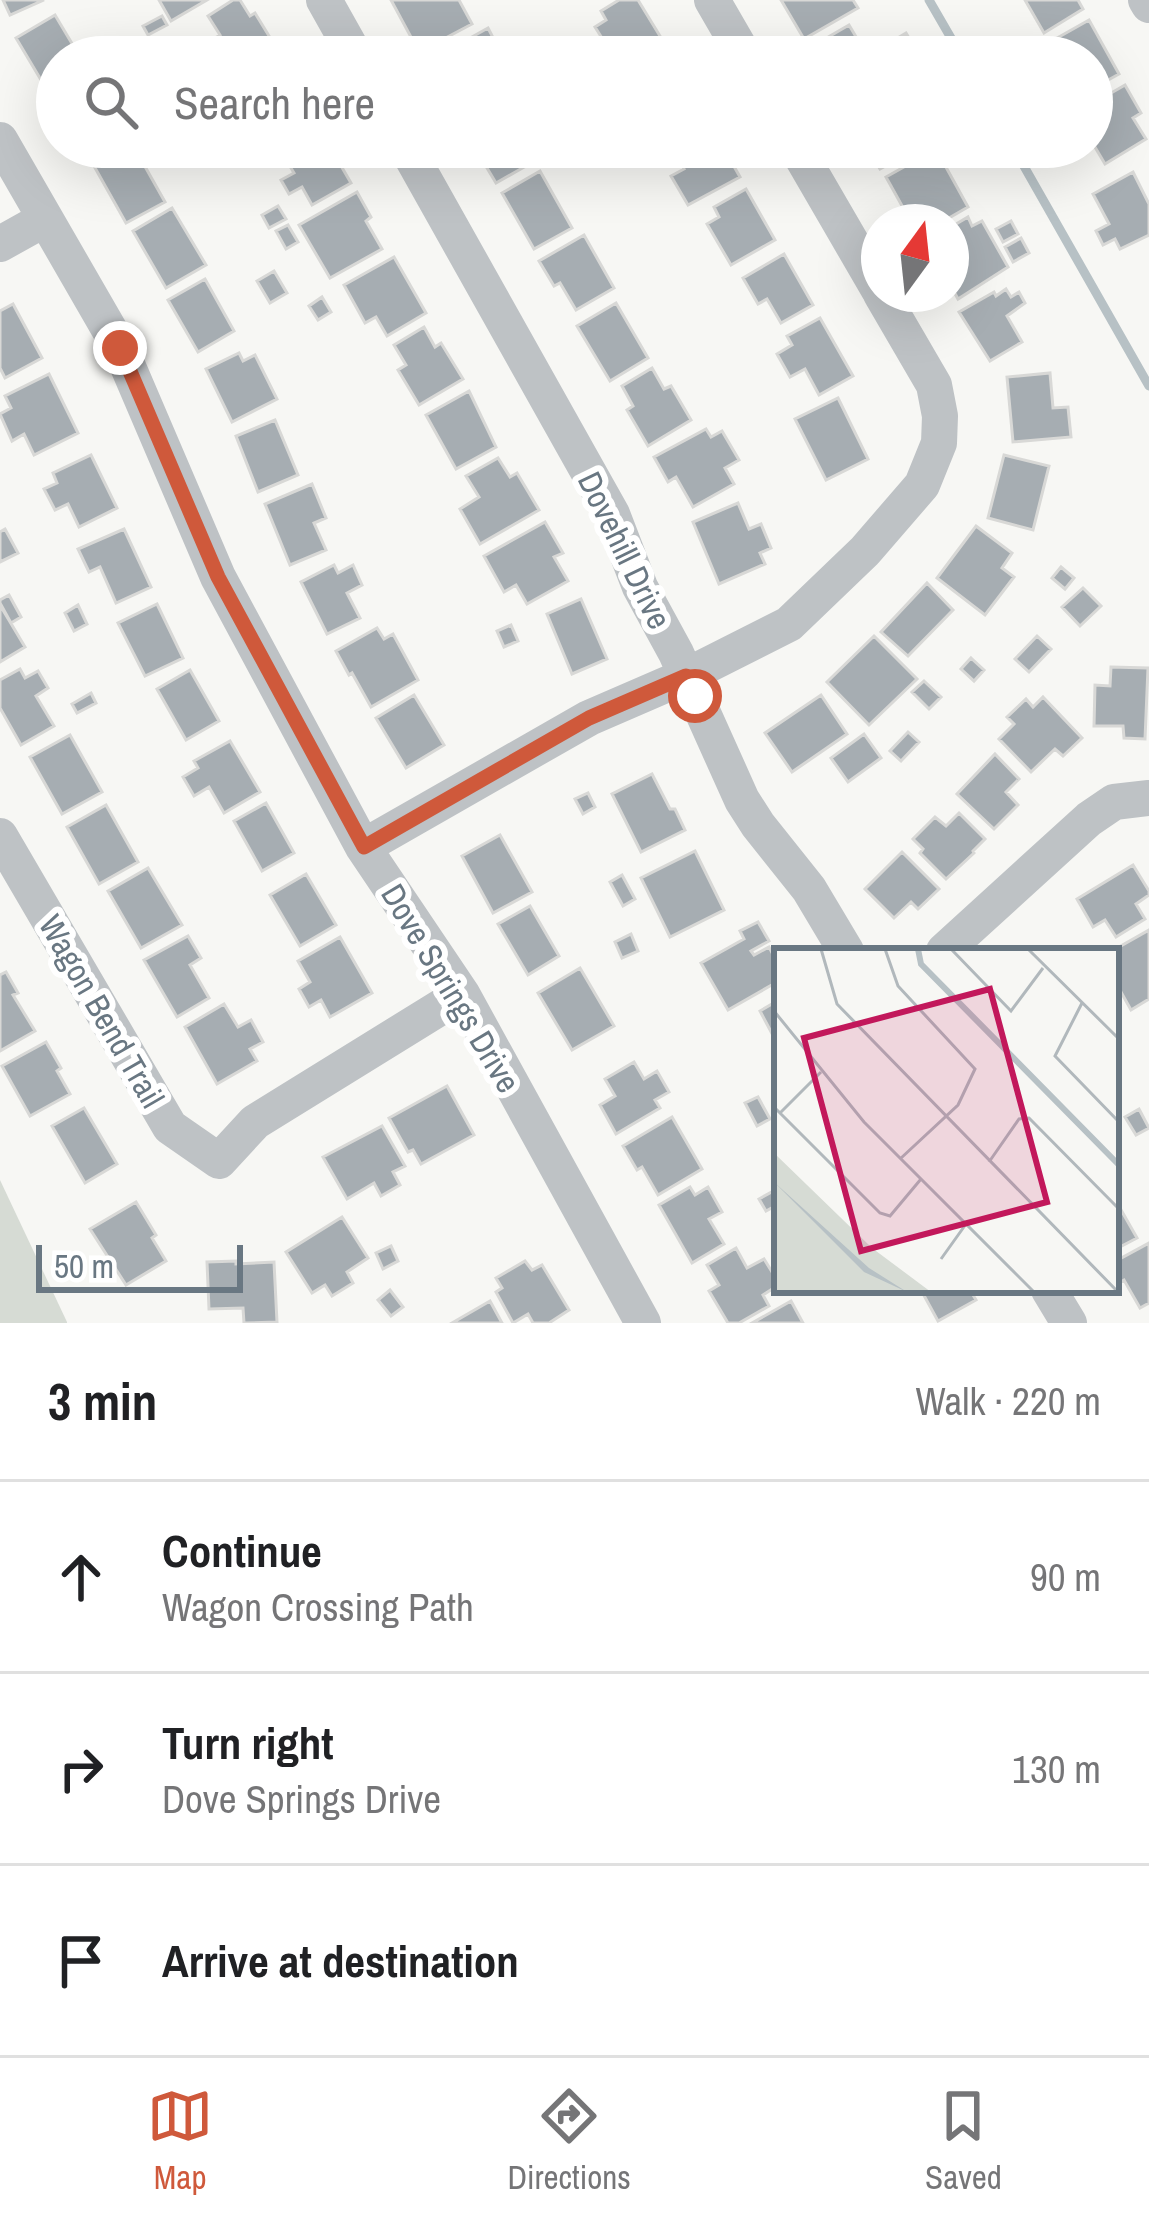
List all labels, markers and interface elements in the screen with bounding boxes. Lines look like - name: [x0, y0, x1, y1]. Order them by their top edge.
- search box: [36, 36, 1113, 168]
- icon: search: [78, 69, 144, 135]
- text: Search here: [174, 72, 375, 133]
- north arrow: [861, 204, 969, 312]
- route end: [93, 321, 147, 375]
- street label: Dovehill Drive: [568, 464, 682, 636]
- route start: [668, 669, 722, 723]
- street label: Dove Springs Drive: [371, 875, 531, 1101]
- street label: Wagon Bend Trail: [29, 907, 175, 1115]
- inset map: [774, 948, 1119, 1293]
- scale bar: [36, 1239, 243, 1292]
- text: 50 m: [54, 1244, 114, 1288]
- text: 3 min: [48, 1367, 157, 1436]
- text: Walk · 220 m: [916, 1375, 1101, 1427]
- text: Continue: [162, 1520, 322, 1581]
- icon: ahead: [48, 1544, 114, 1610]
- text: 90 m: [1030, 1551, 1101, 1603]
- text: Wagon Crossing Path: [162, 1581, 474, 1633]
- text: Turn right: [162, 1712, 334, 1773]
- icon: right: [48, 1736, 114, 1802]
- text: 130 m: [1012, 1743, 1101, 1795]
- text: Dove Springs Drive: [162, 1773, 441, 1825]
- icon: arrive: [48, 1928, 114, 1994]
- text: Arrive at destination: [162, 1930, 519, 1991]
- tab: Map: [147, 2083, 213, 2199]
- tab: Directions: [507, 2083, 631, 2199]
- tab: Saved: [925, 2083, 1002, 2199]

